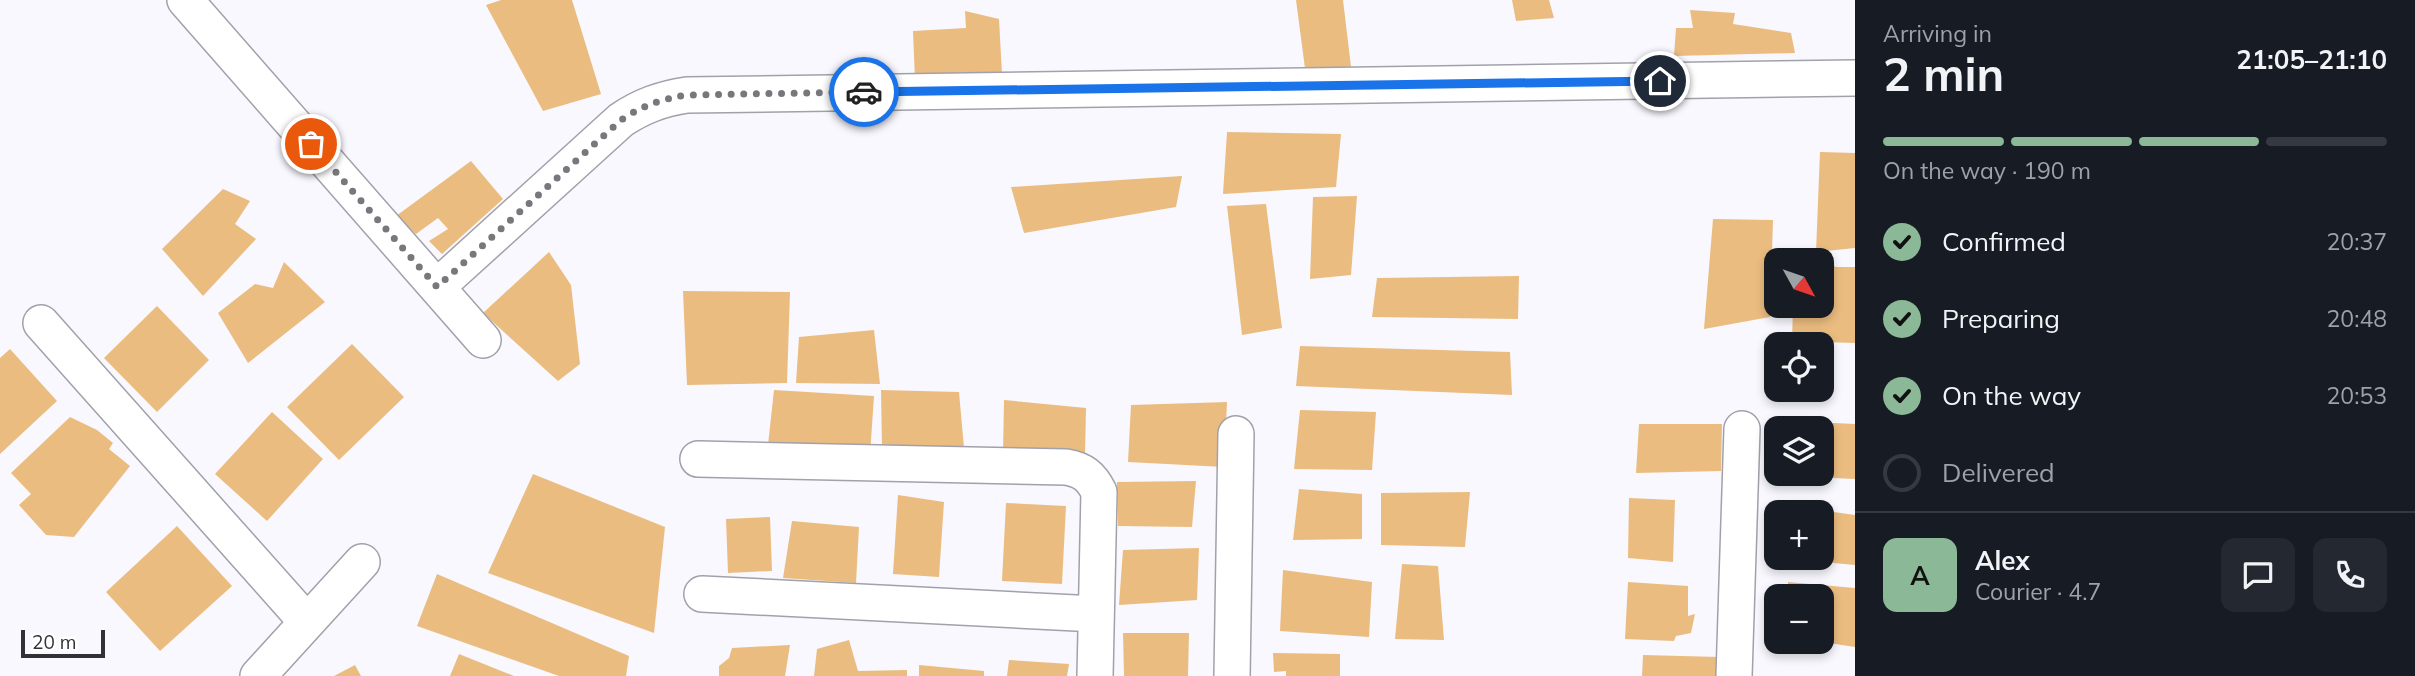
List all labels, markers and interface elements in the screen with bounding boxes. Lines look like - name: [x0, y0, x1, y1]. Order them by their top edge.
- text: Arriving in: [1883, 19, 1992, 48]
- text: 21:05–21:10: [2236, 43, 2387, 76]
- text: 2 min: [1883, 45, 2004, 103]
- pin: [1630, 51, 1690, 111]
- courier: [829, 57, 899, 127]
- icon: home: [1641, 62, 1679, 100]
- icon: car: [845, 73, 883, 111]
- pin: [281, 114, 341, 174]
- icon: bag: [292, 125, 330, 163]
- text: On the way · 190 m: [1883, 156, 2091, 185]
- icon: check: [1883, 223, 1921, 261]
- text: Confirmed: [1942, 225, 2066, 258]
- text: 20:37: [2327, 227, 2387, 256]
- north arrow: [1764, 248, 1834, 318]
- map controls: [1764, 248, 1834, 654]
- icon: check: [1883, 300, 1921, 338]
- text: Preparing: [1942, 302, 2060, 335]
- text: 20:48: [2327, 304, 2387, 333]
- button: locate: [1764, 332, 1834, 402]
- icon: check: [1883, 377, 1921, 415]
- text: On the way: [1942, 379, 2081, 412]
- text: 20:53: [2327, 381, 2387, 410]
- button: layers: [1764, 416, 1834, 486]
- text: Delivered: [1942, 456, 2055, 489]
- button: +: [1764, 500, 1834, 570]
- button: chat: [2221, 538, 2295, 612]
- button: phone: [2313, 538, 2387, 612]
- text: Alex: [1975, 544, 2030, 577]
- text: A: [1910, 559, 1930, 592]
- text: Courier · 4.7: [1975, 577, 2101, 606]
- button: −: [1764, 584, 1834, 654]
- scale bar: [21, 627, 105, 659]
- text: 20 m: [32, 630, 76, 654]

